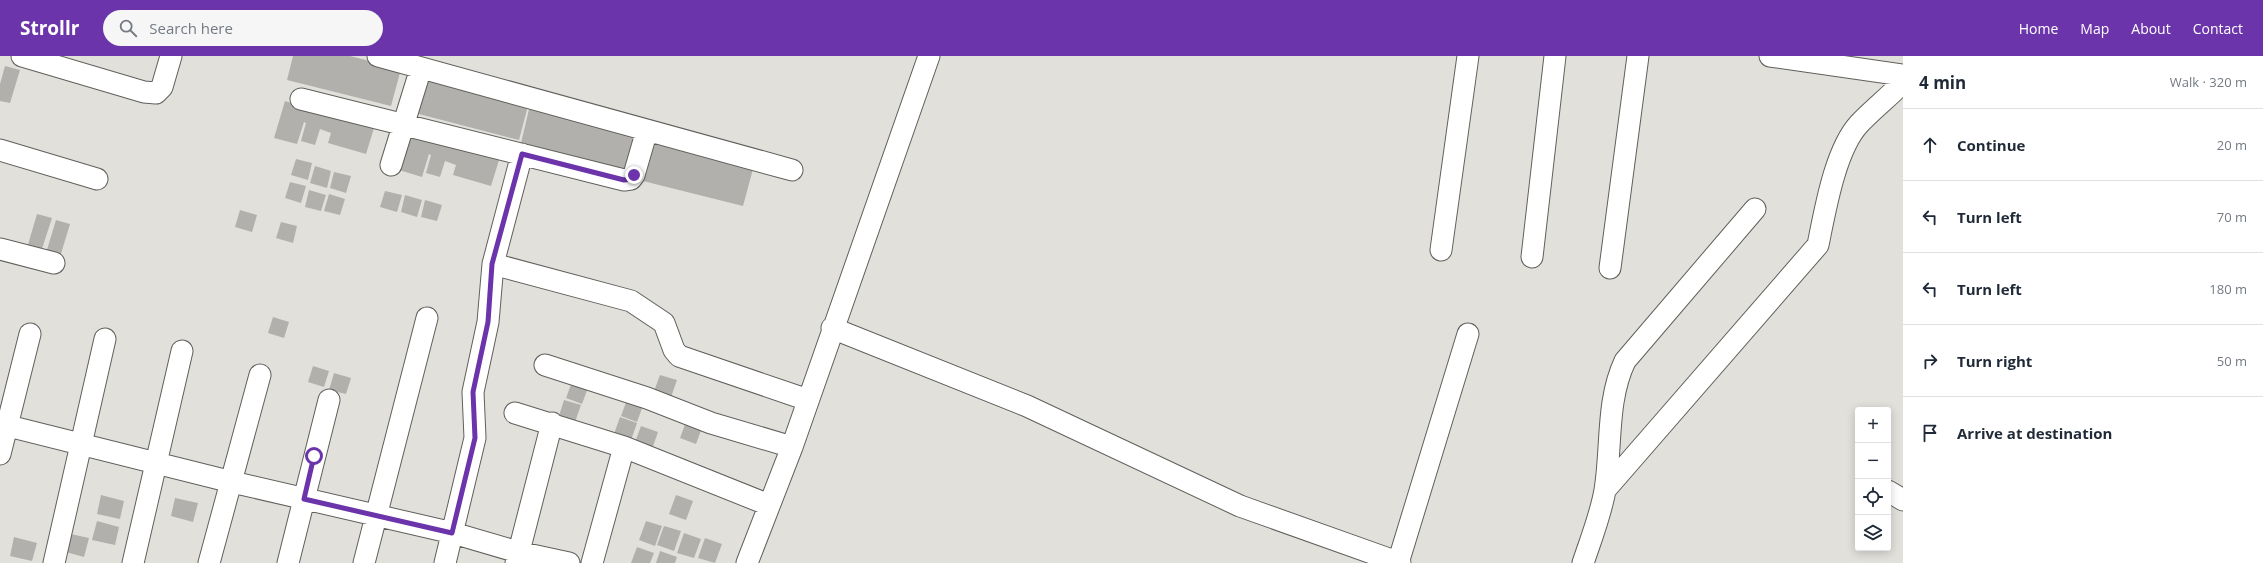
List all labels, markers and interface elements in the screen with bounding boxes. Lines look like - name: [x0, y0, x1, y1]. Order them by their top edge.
- search box: [103, 10, 383, 46]
- text: Strollr: [20, 15, 79, 41]
- icon: search: [117, 17, 139, 39]
- text: Search here: [149, 18, 233, 38]
- text: Home: [2019, 19, 2058, 38]
- text: Map: [2080, 19, 2109, 38]
- text: About: [2131, 19, 2171, 38]
- text: Contact: [2193, 19, 2243, 38]
- text: 4 min: [1919, 71, 1966, 94]
- text: Walk · 320 m: [2170, 73, 2247, 91]
- icon: ahead: [1919, 134, 1941, 156]
- text: Continue: [1957, 135, 2025, 155]
- text: 20 m: [2217, 136, 2247, 154]
- route end: [625, 166, 643, 184]
- icon: left: [1919, 206, 1941, 228]
- text: Turn left: [1957, 207, 2022, 227]
- text: 70 m: [2217, 208, 2247, 226]
- icon: left: [1919, 278, 1941, 300]
- text: Turn left: [1957, 279, 2022, 299]
- text: 180 m: [2209, 280, 2247, 298]
- icon: right: [1919, 350, 1941, 372]
- text: Turn right: [1957, 351, 2032, 371]
- text: 50 m: [2217, 352, 2247, 370]
- map controls: [1855, 407, 1891, 551]
- button: +: [1855, 407, 1891, 443]
- icon: arrive: [1919, 422, 1941, 444]
- text: Arrive at destination: [1957, 423, 2112, 443]
- button: −: [1855, 443, 1891, 479]
- route start: [305, 447, 323, 465]
- button: locate: [1855, 479, 1891, 515]
- button: layers: [1855, 515, 1891, 551]

